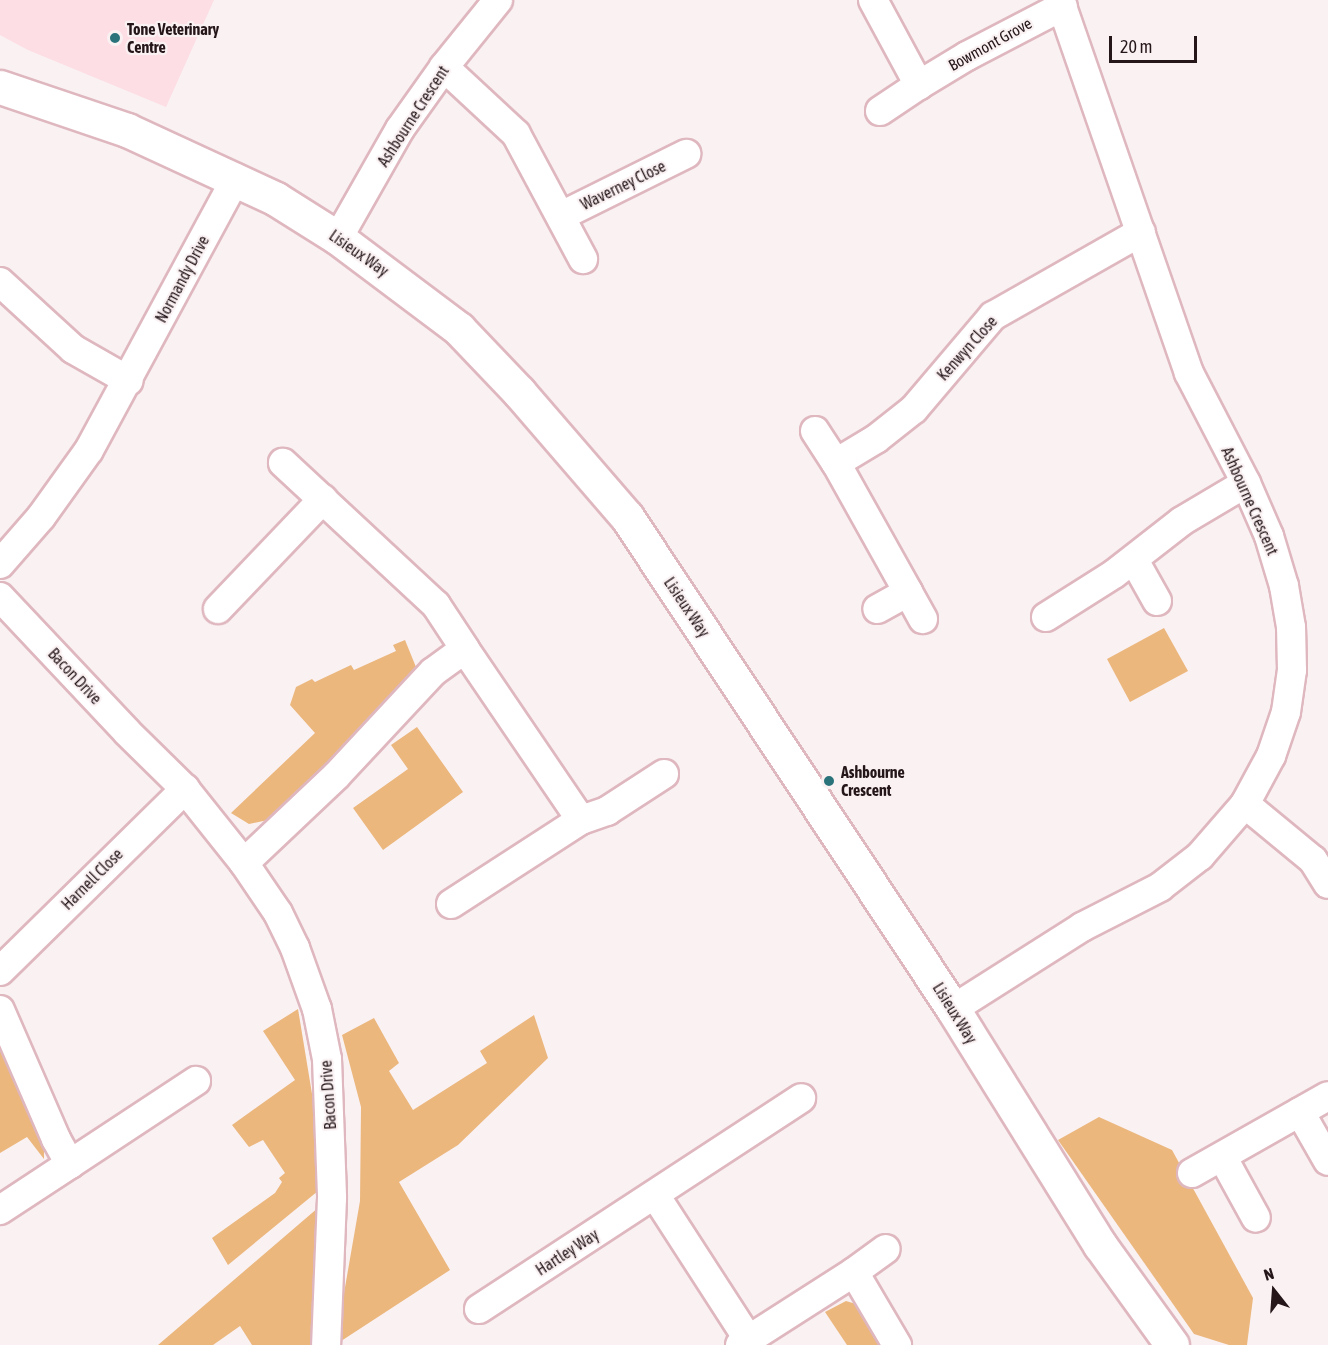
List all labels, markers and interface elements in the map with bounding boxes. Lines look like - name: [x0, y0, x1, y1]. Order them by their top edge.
- street label: Bowmont Grove: [945, 13, 1035, 75]
- place label: Tone Veterinary Centre: [127, 19, 219, 57]
- scale bar: [1112, 24, 1200, 62]
- marker: Tone Veterinary Centre: [108, 31, 122, 45]
- text: 20 m: [1120, 36, 1152, 57]
- street label: Ashbourne Crescent: [373, 62, 453, 170]
- street label: Waverney Close: [577, 156, 669, 214]
- street label: Lisieux Way: [326, 226, 392, 280]
- street label: Normandy Drive: [151, 232, 213, 326]
- street label: Kenwyn Close: [933, 312, 1001, 384]
- street label: Ashbourne Crescent: [1218, 444, 1282, 558]
- street label: Lisieux Way: [660, 573, 714, 641]
- street label: Bacon Drive: [44, 644, 106, 708]
- place label: Ashbourne Crescent: [841, 762, 905, 800]
- marker: Ashbourne Crescent: [822, 774, 836, 788]
- street label: Harnell Close: [57, 844, 127, 914]
- street label: Lisieux Way: [929, 979, 981, 1047]
- street label: Bacon Drive: [316, 1060, 340, 1130]
- street label: Hartley Way: [532, 1225, 602, 1279]
- north arrow: [1244, 1261, 1304, 1321]
- text: N: [1262, 1264, 1276, 1284]

